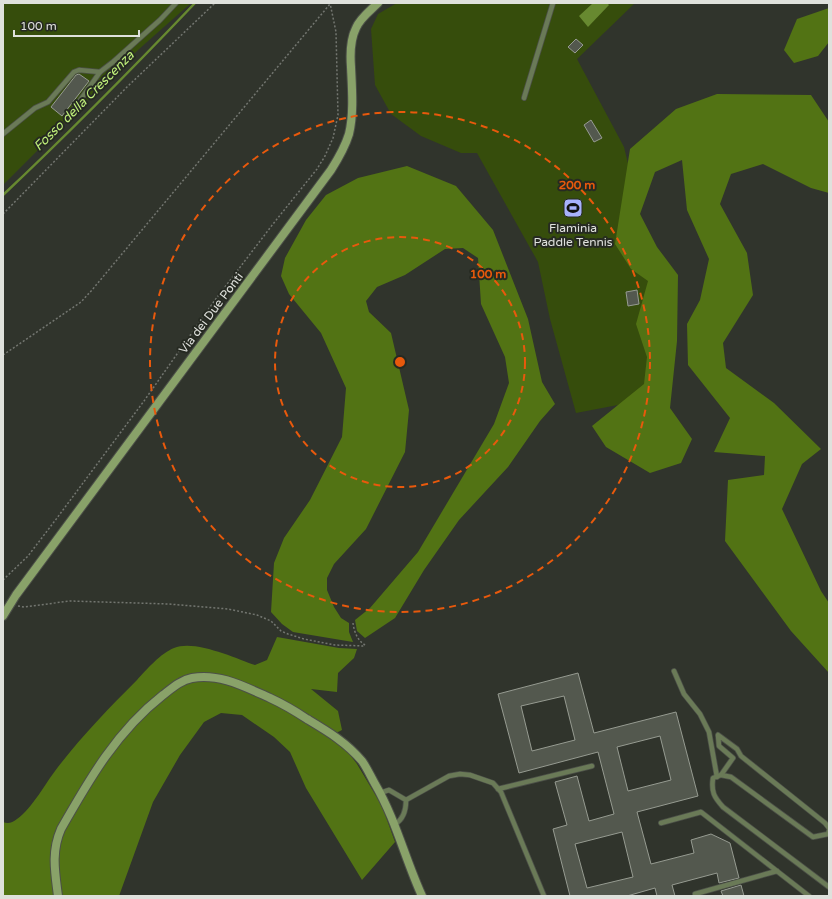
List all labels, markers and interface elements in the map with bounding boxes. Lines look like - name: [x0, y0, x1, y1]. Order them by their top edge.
- scale bar: [14, 12, 139, 38]
- text: 100 m: [20, 19, 57, 33]
- water label: Fosso della Crescenza: [31, 47, 138, 154]
- text: 200 m: [559, 178, 595, 192]
- sports icon: Flaminia Paddle Tennis: [562, 197, 584, 219]
- place label: Flaminia Paddle Tennis: [533, 221, 613, 249]
- text: 100 m: [470, 267, 506, 281]
- street label: Via dei Due Ponti: [176, 270, 246, 356]
- centre of rings: [393, 355, 407, 369]

